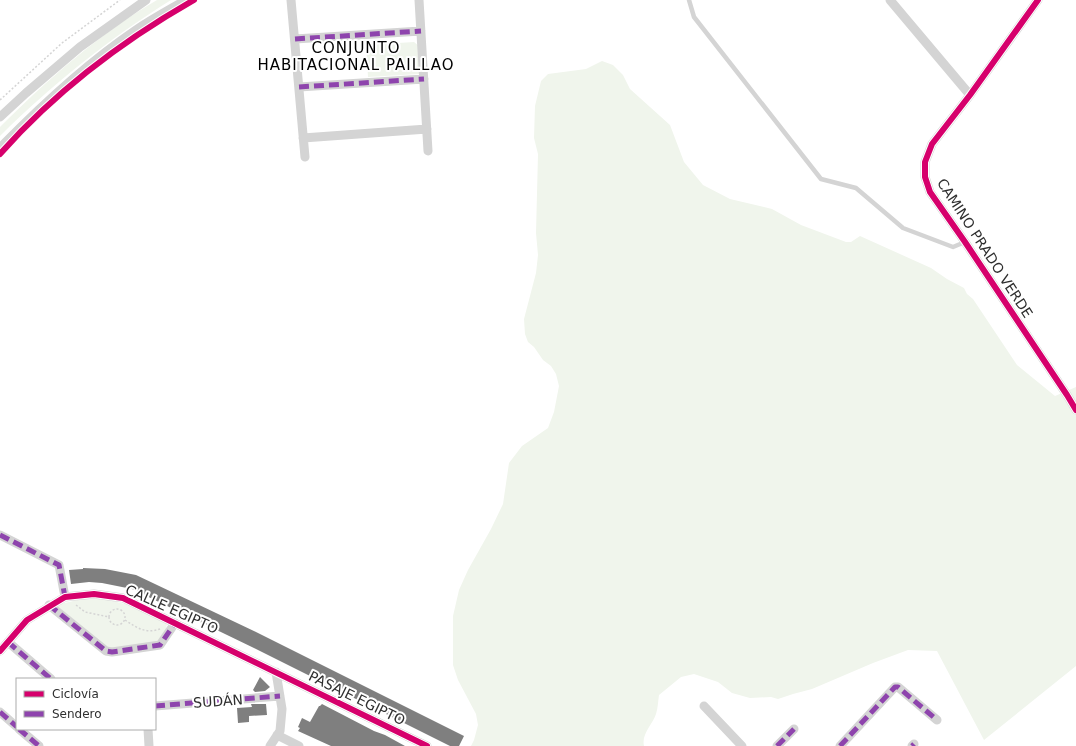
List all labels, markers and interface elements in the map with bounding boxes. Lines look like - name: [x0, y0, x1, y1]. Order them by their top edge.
- district label: CONJUNTO HABITACIONAL PAILLAO: [257, 39, 455, 74]
- street label: CAMINO PRADO VERDE: [934, 175, 1036, 321]
- street label: CALLE EGIPTO: [123, 581, 221, 637]
- street label: PASAJE EGIPTO: [306, 668, 408, 728]
- legend: [16, 678, 156, 730]
- text: Ciclovía: [52, 687, 99, 701]
- street label: SUDÁN: [193, 691, 243, 711]
- text: Sendero: [52, 707, 102, 721]

